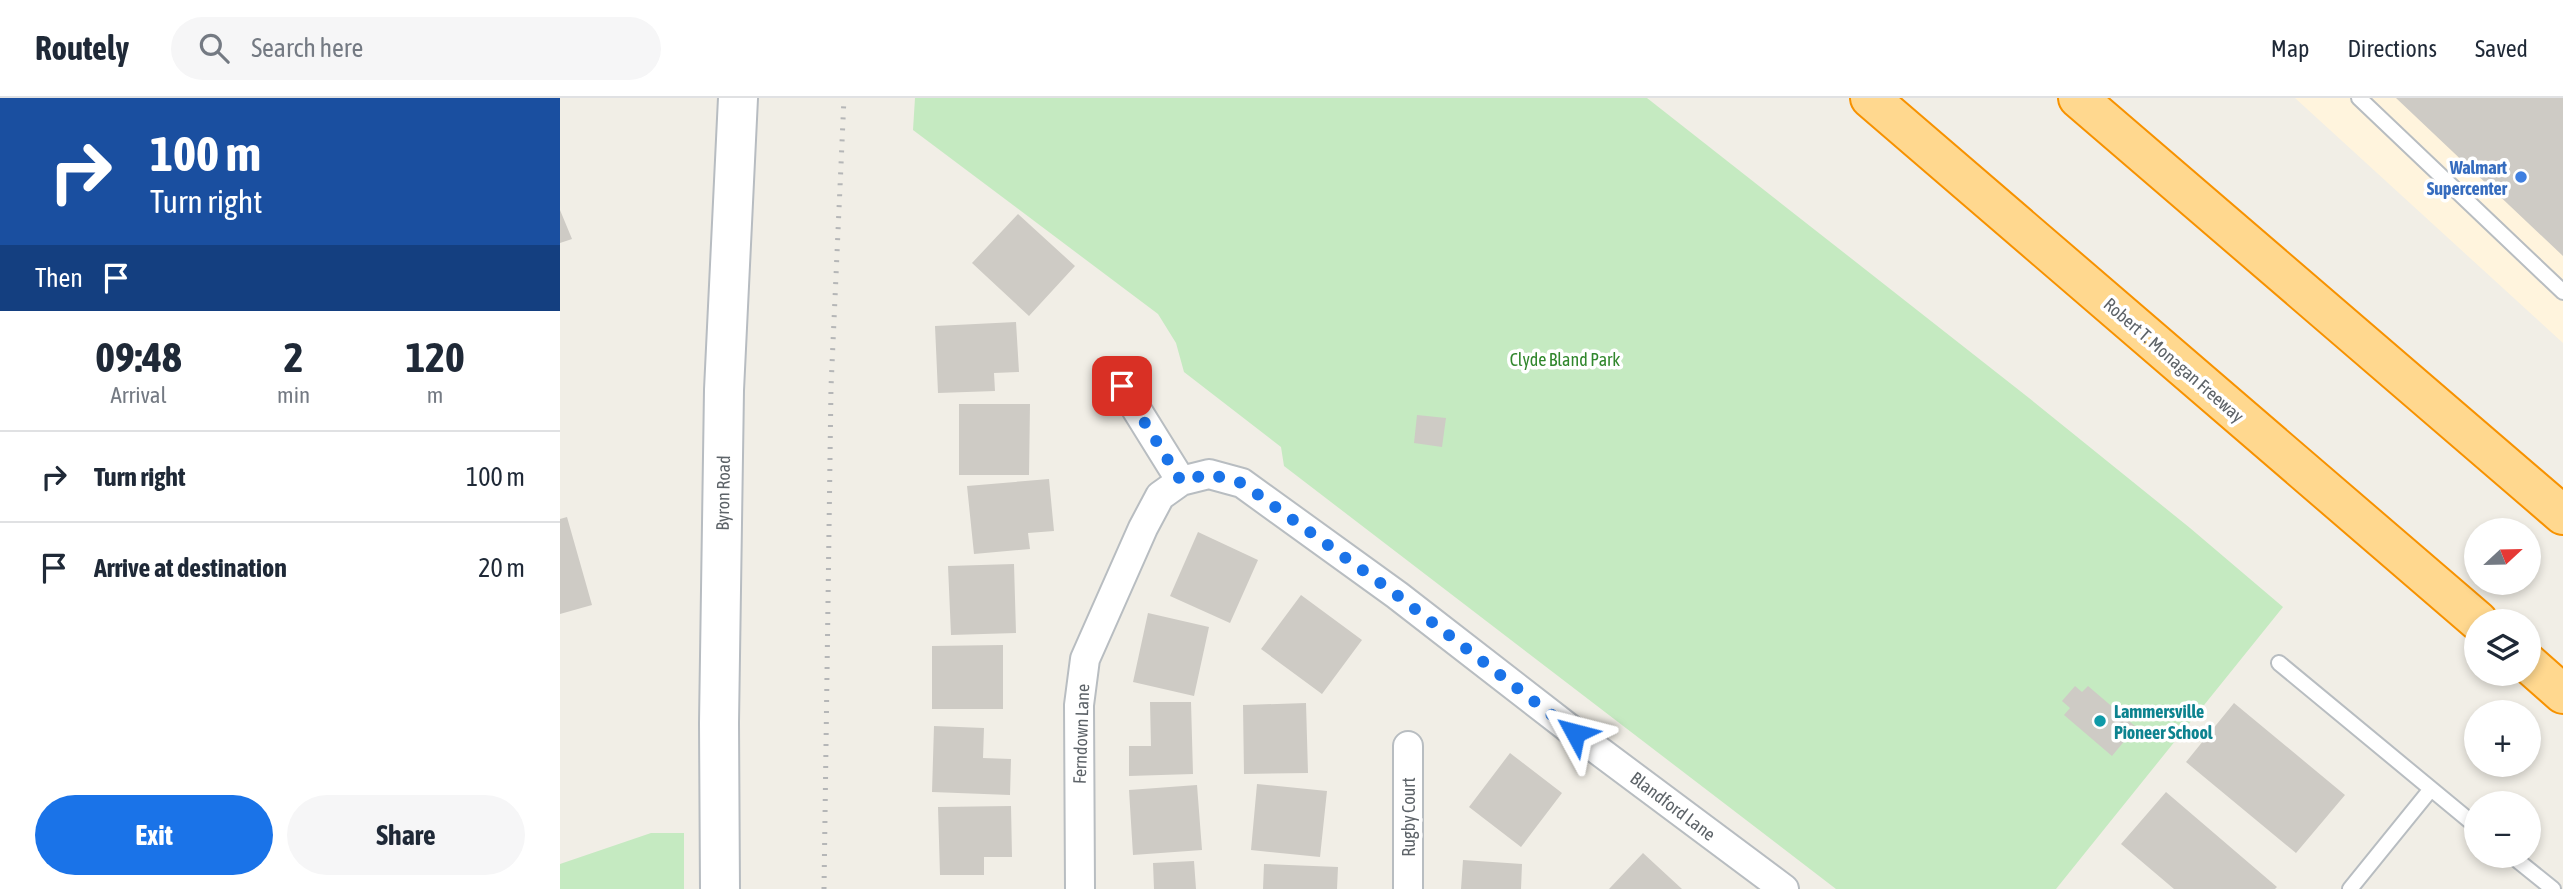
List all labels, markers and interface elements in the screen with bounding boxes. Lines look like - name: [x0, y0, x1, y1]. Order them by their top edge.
- search box: [171, 17, 661, 80]
- text: Routely: [35, 29, 129, 67]
- icon: search: [195, 29, 233, 67]
- text: Search here: [251, 33, 363, 63]
- text: Map: [2271, 35, 2309, 62]
- text: Directions: [2347, 35, 2437, 62]
- text: Saved: [2475, 35, 2528, 62]
- text: 100 m: [150, 125, 261, 181]
- icon: right: [35, 126, 126, 217]
- place label: Walmart Supercenter: [2427, 157, 2508, 199]
- marker: Walmart Supercenter: [2513, 169, 2529, 185]
- text: Turn right: [150, 183, 263, 220]
- icon: arrive: [97, 259, 135, 297]
- text: Then: [35, 263, 83, 293]
- street label: Robert T. Monagan Freeway: [2100, 293, 2248, 427]
- text: 09:48: [95, 333, 182, 381]
- text: 2: [284, 333, 303, 381]
- text: 120: [405, 333, 465, 381]
- park label: Clyde Bland Park: [1510, 349, 1620, 370]
- pin: [1092, 356, 1152, 416]
- icon: arrive: [1103, 367, 1141, 405]
- text: Arrival: [110, 382, 167, 408]
- text: min: [277, 382, 310, 408]
- text: m: [427, 382, 443, 408]
- street label: Byron Road: [712, 455, 734, 531]
- icon: right: [35, 458, 73, 496]
- text: Turn right: [94, 462, 185, 492]
- text: 100 m: [466, 462, 525, 492]
- north arrow: [2464, 518, 2541, 595]
- map controls: [2464, 518, 2541, 868]
- icon: arrive: [35, 549, 73, 587]
- text: Arrive at destination: [94, 553, 287, 583]
- text: 20 m: [478, 553, 525, 583]
- button: layers: [2464, 609, 2541, 686]
- street label: Ferndown Lane: [1069, 684, 1093, 784]
- position arrow: [1538, 696, 1612, 770]
- button: +: [2464, 700, 2541, 777]
- place label: Lammersville Pioneer School: [2114, 701, 2213, 743]
- marker: Lammersville Pioneer School: [2092, 713, 2108, 729]
- street label: Blandford Lane: [1626, 767, 1720, 845]
- street label: Rugby Court: [1398, 777, 1419, 857]
- button: −: [2464, 791, 2541, 868]
- button: Exit: [35, 795, 273, 875]
- button: Share: [287, 795, 525, 875]

